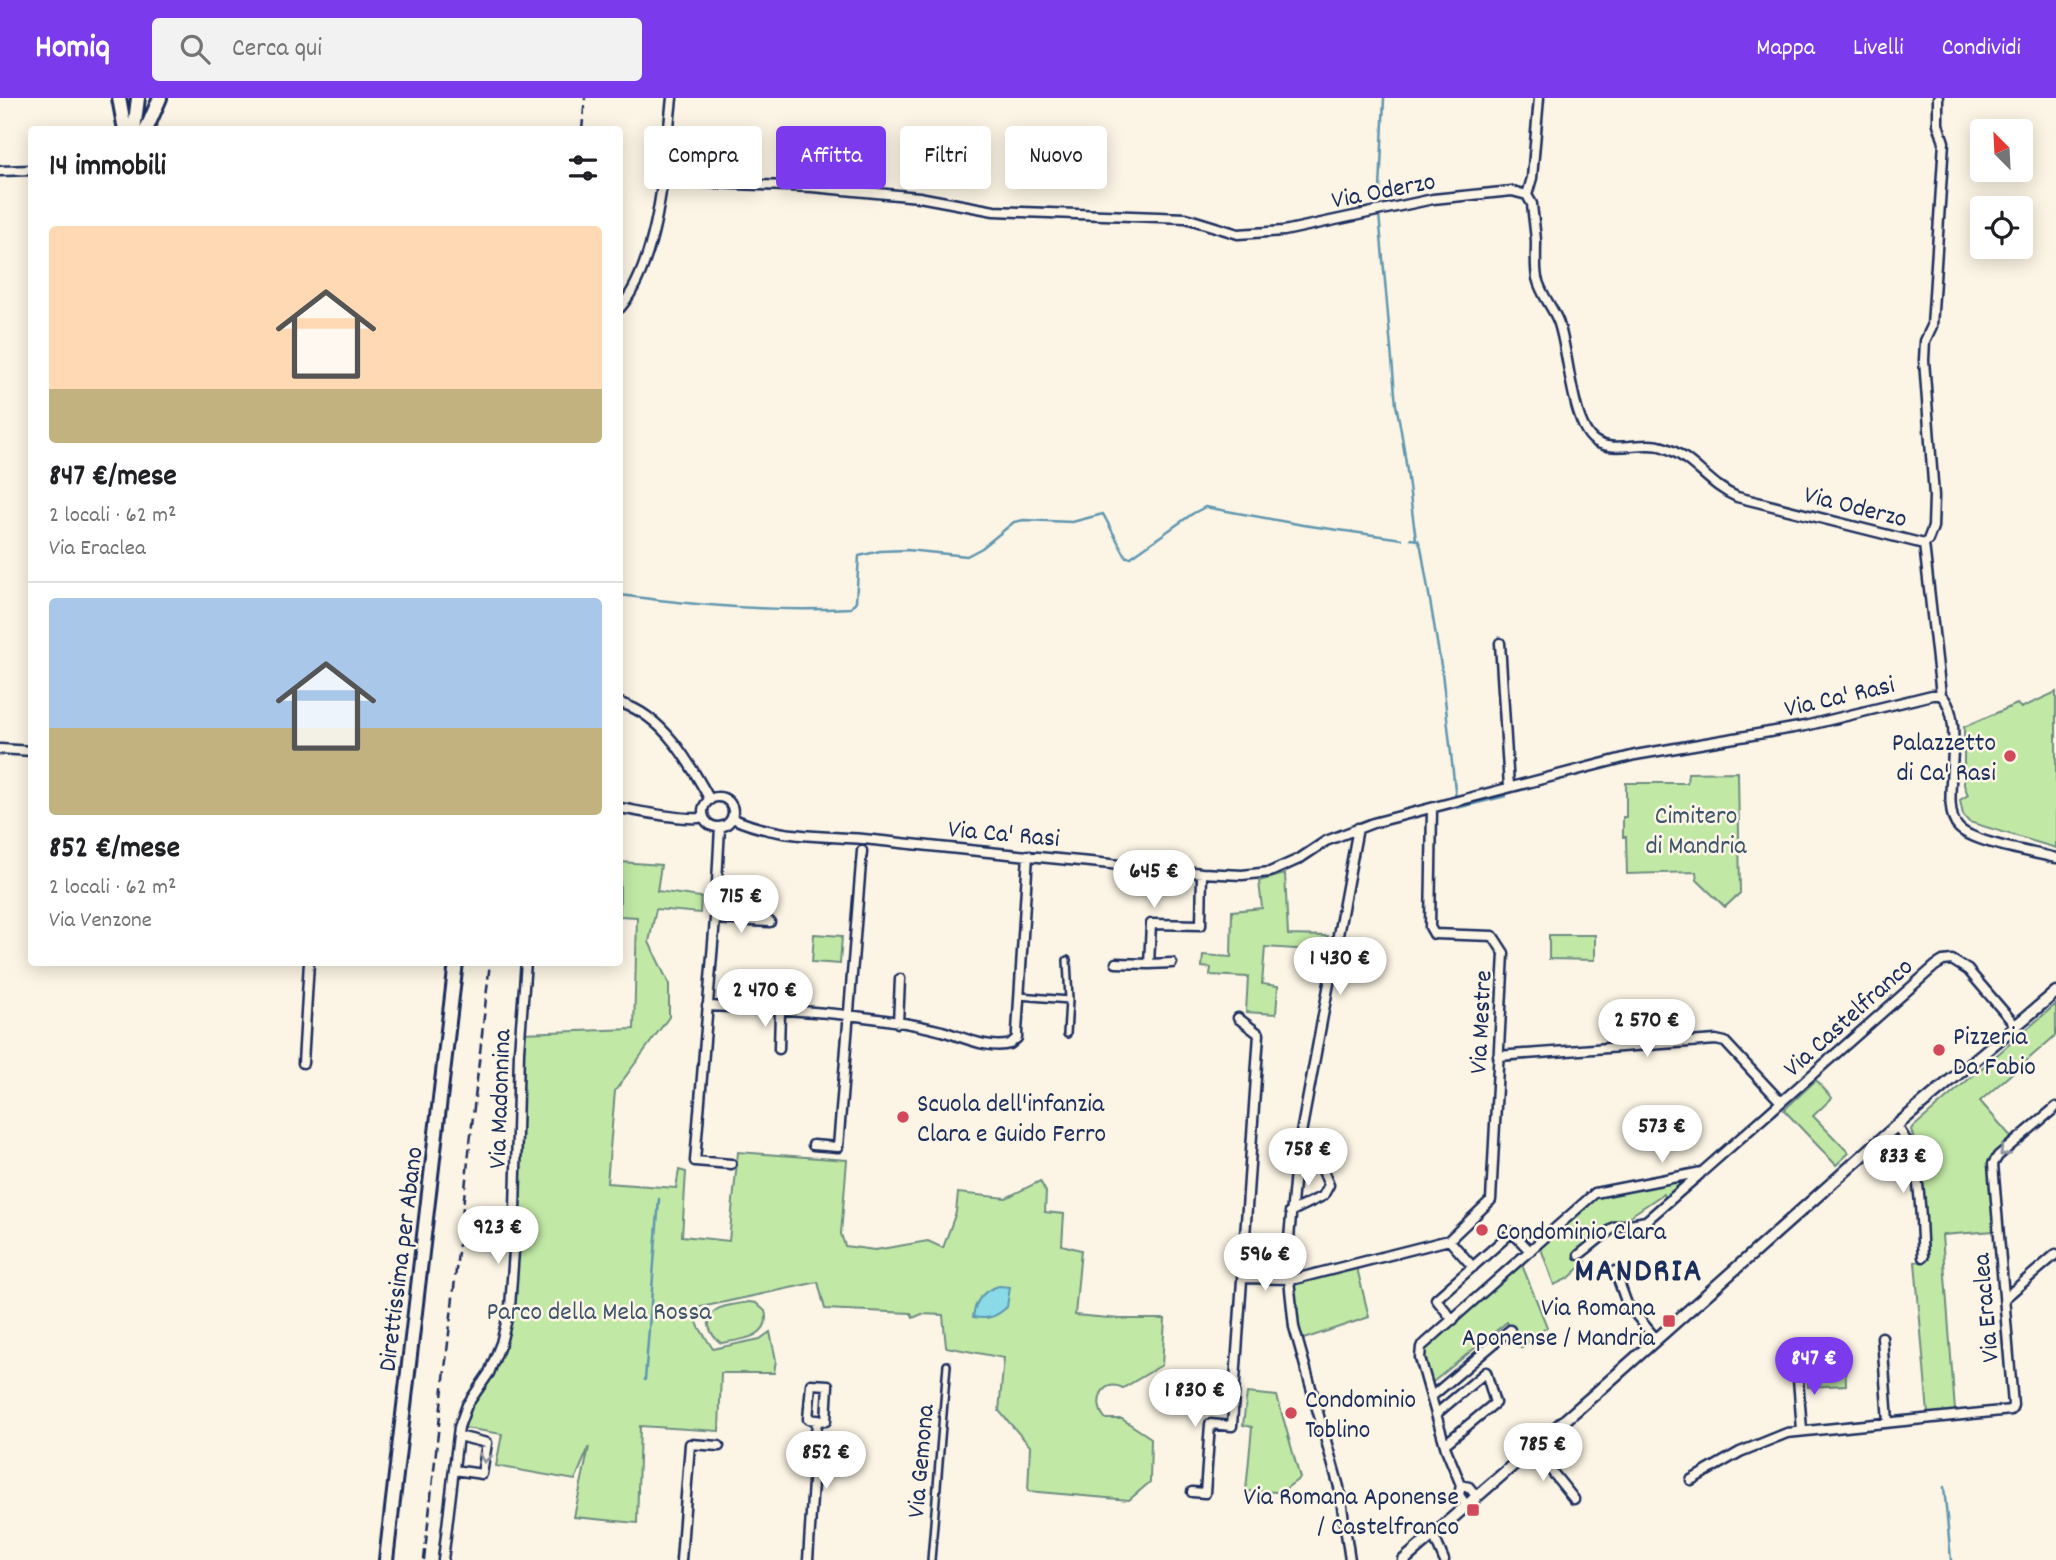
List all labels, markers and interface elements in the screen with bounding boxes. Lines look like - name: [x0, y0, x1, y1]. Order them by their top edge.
- search box: [152, 18, 642, 81]
- text: Homiq: [35, 26, 110, 73]
- icon: search: [176, 30, 214, 68]
- text: Cerca qui: [232, 31, 322, 68]
- text: Mappa: [1756, 32, 1815, 66]
- text: Livelli: [1853, 32, 1904, 66]
- text: Condividi: [1942, 32, 2021, 66]
- north arrow: [1970, 119, 2034, 182]
- map controls: [1970, 119, 2033, 259]
- chip: Compra: [644, 126, 762, 189]
- chip: Affitta: [776, 126, 886, 189]
- chip: Filtri: [900, 126, 991, 189]
- chip: Nuovo: [1005, 126, 1107, 189]
- text: 14 immobili: [49, 147, 166, 190]
- icon: filters: [564, 149, 602, 187]
- street label: Via Oderzo: [1329, 164, 1439, 221]
- button: locate: [1970, 196, 2033, 259]
- icon: home: [263, 271, 389, 397]
- text: 847 €/mese: [49, 457, 177, 500]
- street label: Via Oderzo: [1800, 478, 1911, 539]
- text: 2 locali · 62 m²: [49, 500, 176, 533]
- text: Via Eraclea: [49, 533, 146, 566]
- icon: home: [263, 643, 389, 769]
- street label: Via Ca' Rasi: [1781, 668, 1899, 729]
- place label: Palazzetto di Ca' Rasi: [1892, 726, 1996, 793]
- marker: Palazzetto di Ca' Rasi: [2002, 748, 2018, 764]
- park label: Cimitero di Mandria: [1645, 799, 1747, 866]
- street label: Via Ca' Rasi: [946, 812, 1061, 859]
- text: 852 €/mese: [49, 829, 180, 872]
- pin: 645 €: [1105, 850, 1203, 910]
- text: 645 €: [1129, 856, 1179, 889]
- text: 2 locali · 62 m²: [49, 872, 176, 905]
- pin: 715 €: [692, 876, 790, 935]
- text: 715 €: [720, 881, 762, 914]
- text: Via Venzone: [49, 905, 152, 938]
- pin: 1 430 €: [1275, 937, 1405, 997]
- text: 1 430 €: [1310, 943, 1370, 976]
- street label: Via Castelfranco: [1776, 950, 1923, 1087]
- street label: Via Mestre: [1461, 969, 1504, 1075]
- pin: 2 470 €: [700, 970, 830, 1029]
- text: 2 470 €: [733, 975, 797, 1008]
- pin: 2 570 €: [1582, 1000, 1712, 1059]
- text: 2 570 €: [1614, 1005, 1680, 1038]
- place label: Pizzeria Da Fabio: [1953, 1020, 2036, 1087]
- street label: Via Madonnina: [481, 1028, 522, 1170]
- marker: Pizzeria Da Fabio: [1931, 1042, 1947, 1058]
- place label: Scuola dell'infanzia Clara e Guido Ferro: [917, 1087, 1106, 1154]
- pin: 573 €: [1613, 1105, 1711, 1165]
- marker: Scuola dell'infanzia Clara e Guido Ferro: [895, 1109, 911, 1125]
- text: 573 €: [1638, 1111, 1686, 1144]
- pin: 758 €: [1259, 1128, 1357, 1188]
- text: 758 €: [1285, 1134, 1331, 1167]
- pin: 833 €: [1854, 1136, 1952, 1195]
- text: 833 €: [1879, 1141, 1927, 1174]
- one-way arrow: [1999, 1143, 2012, 1156]
- street label: Direttissima per Abano: [370, 1145, 435, 1374]
- pin: 923 €: [449, 1206, 547, 1266]
- text: 923 €: [474, 1212, 522, 1245]
- place label: Condominio Clara: [1496, 1215, 1667, 1252]
- marker: Condominio Clara: [1474, 1222, 1490, 1238]
- pin: 596 €: [1216, 1234, 1314, 1293]
- text: 596 €: [1240, 1239, 1290, 1272]
- district label: MANDRIA: [1574, 1250, 1704, 1297]
- street label: Via Eraclea: [1964, 1251, 2011, 1364]
- place label: Via Romana Aponense / Mandria: [1462, 1291, 1656, 1358]
- park label: Parco della Mela Rossa: [486, 1295, 712, 1332]
- marker: Via Romana Aponense / Mandria: [1661, 1313, 1677, 1329]
- pin: 847 €: [1765, 1338, 1863, 1397]
- text: 847 €: [1791, 1343, 1837, 1376]
- pin: 1 830 €: [1130, 1370, 1260, 1429]
- text: 1 830 €: [1165, 1375, 1225, 1408]
- place label: Condominio Toblino: [1305, 1383, 1416, 1450]
- street label: Via Gemona: [899, 1402, 946, 1520]
- marker: Condominio Toblino: [1283, 1405, 1299, 1421]
- pin: 785 €: [1494, 1424, 1592, 1483]
- text: 785 €: [1520, 1429, 1566, 1462]
- pin: 852 €: [777, 1432, 875, 1491]
- text: 852 €: [802, 1437, 850, 1470]
- one-way arrow: [478, 1452, 493, 1464]
- place label: Via Romana Aponense / Castelfranco: [1244, 1480, 1459, 1547]
- marker: Via Romana Aponense / Castelfranco: [1465, 1502, 1481, 1518]

